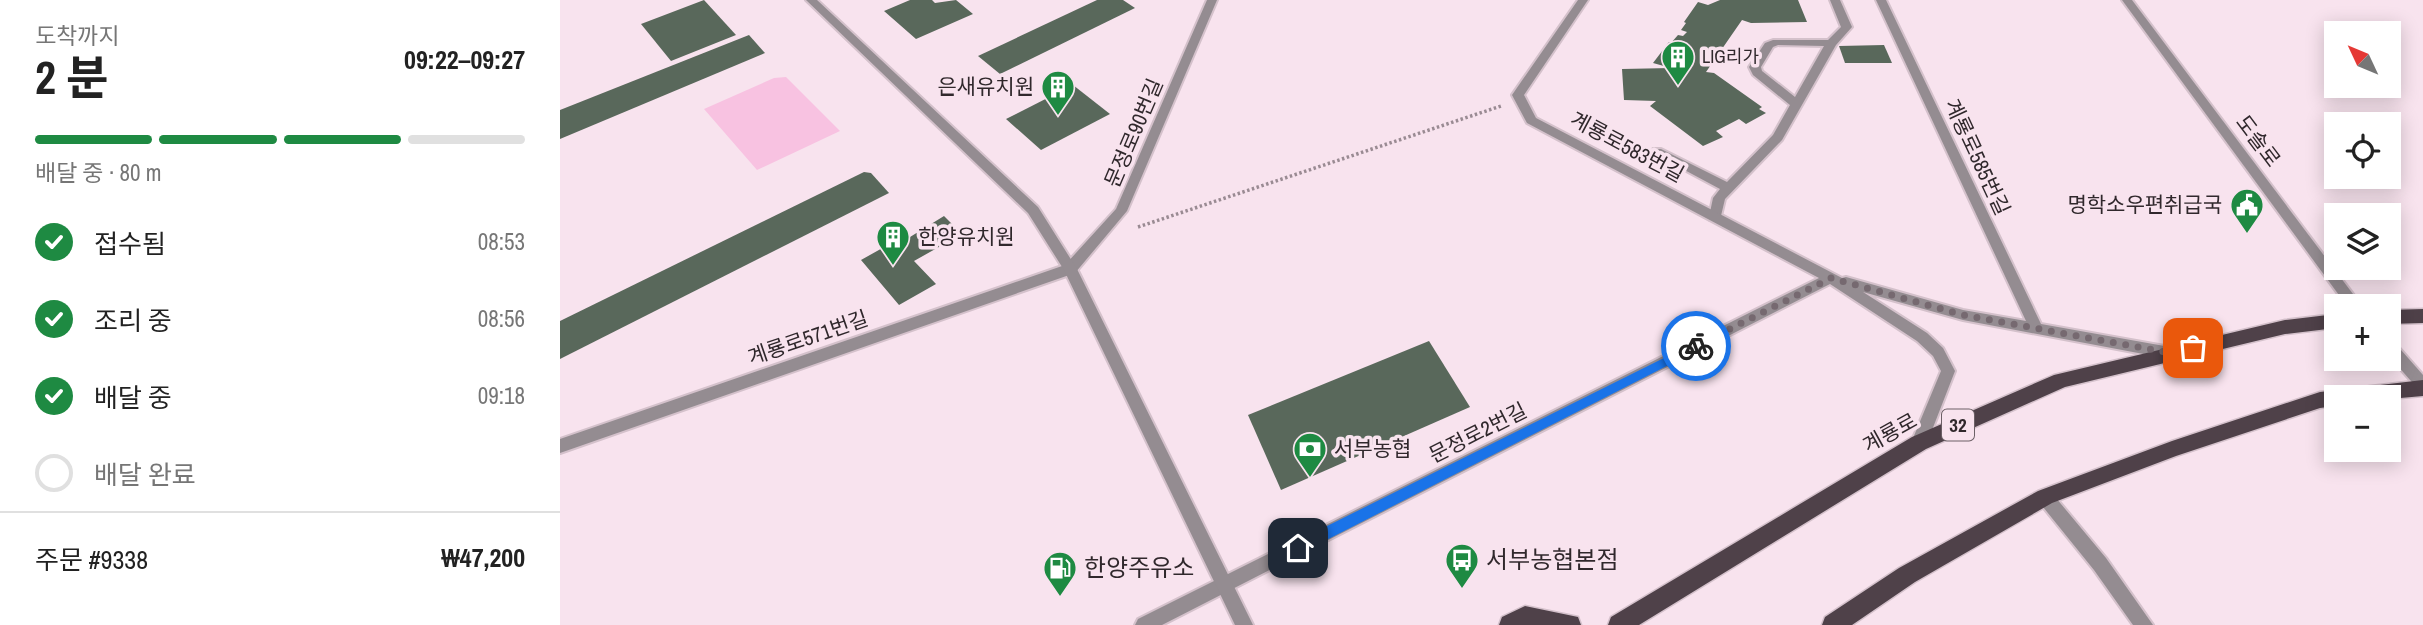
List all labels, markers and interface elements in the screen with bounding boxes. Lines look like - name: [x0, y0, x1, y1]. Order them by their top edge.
- text: 도착까지: [35, 20, 120, 51]
- north arrow: [2324, 21, 2401, 98]
- map controls: [2324, 21, 2401, 462]
- building icon: LIG리가: [1659, 38, 1697, 87]
- text: 09:22–09:27: [404, 42, 525, 77]
- place label: LIG리가: [1702, 44, 1759, 69]
- text: 2 분: [35, 46, 109, 108]
- building icon: 은새유치원: [1039, 68, 1077, 117]
- place label: 은새유치원: [937, 72, 1034, 101]
- street label: 문정로90번길: [1098, 74, 1170, 192]
- street label: 계룡로585번길: [1938, 94, 2017, 220]
- street label: 계룡로583번길: [1565, 104, 1689, 189]
- street label: 도솔로: [2229, 109, 2287, 173]
- button: locate: [2324, 112, 2401, 189]
- text: 배달 중 · 80 m: [35, 157, 161, 188]
- public building icon: 명학소우편취급국: [2228, 186, 2266, 235]
- place label: 명학소우편취급국: [2067, 190, 2222, 219]
- button: layers: [2324, 203, 2401, 280]
- building icon: 한양유치원: [874, 218, 912, 267]
- place label: 한양유치원: [918, 222, 1015, 251]
- icon: check: [35, 223, 73, 261]
- text: 접수됨: [94, 226, 166, 261]
- text: 08:53: [478, 226, 525, 257]
- button: +: [2324, 294, 2401, 371]
- icon: check: [35, 300, 73, 338]
- text: 조리 중: [94, 303, 172, 338]
- text: 08:56: [478, 303, 525, 334]
- street label: 계룡로571번길: [744, 303, 872, 372]
- courier: [1661, 311, 1731, 381]
- pin: [2163, 318, 2223, 378]
- icon: bike: [1677, 327, 1715, 365]
- icon: bag: [2174, 329, 2212, 367]
- icon: check: [35, 377, 73, 415]
- text: 배달 중: [94, 380, 172, 415]
- text: 09:18: [478, 380, 525, 411]
- button: −: [2324, 385, 2401, 462]
- street label: 문정로2번길: [1424, 396, 1532, 470]
- street label: 계룡로: [1857, 406, 1922, 459]
- road number: 32: [1942, 410, 1974, 440]
- bank icon: 서부농협: [1291, 430, 1329, 479]
- place label: 서부농협: [1334, 434, 1411, 463]
- text: 배달 완료: [94, 457, 196, 492]
- pin: [1268, 518, 1328, 578]
- icon: home: [1279, 529, 1317, 567]
- text: ₩47,200: [441, 540, 525, 575]
- bus stop icon: 서부농협본점: [1443, 541, 1481, 590]
- text: 주문 #9338: [35, 542, 148, 577]
- place label: 서부농협본점: [1486, 543, 1618, 575]
- fuel station icon: 한양주유소: [1041, 549, 1079, 598]
- place label: 한양주유소: [1084, 551, 1194, 583]

